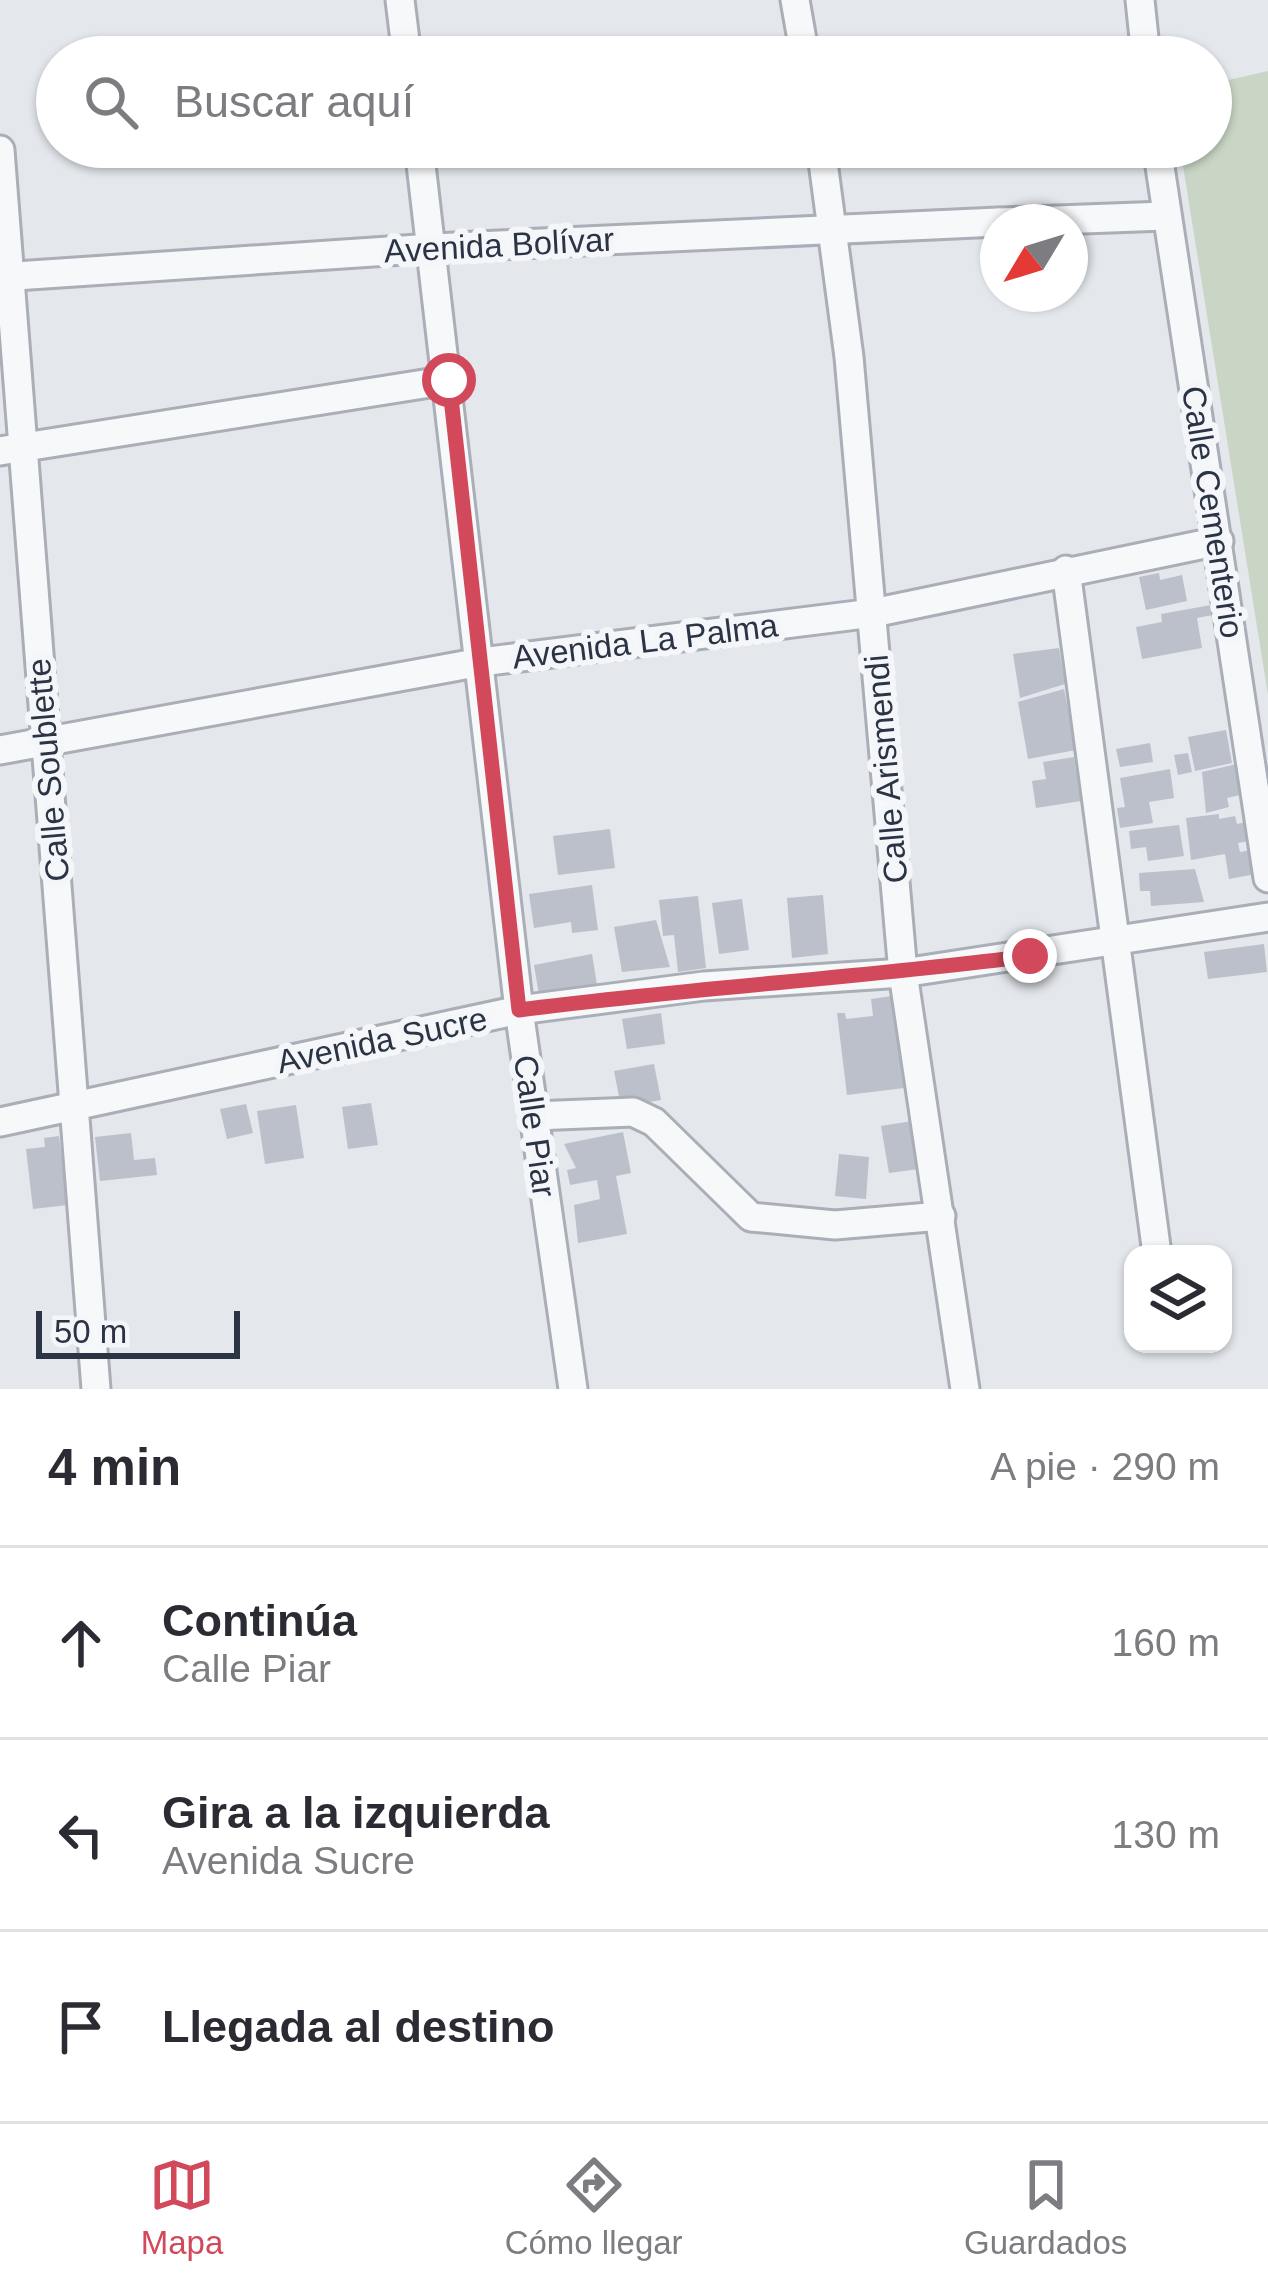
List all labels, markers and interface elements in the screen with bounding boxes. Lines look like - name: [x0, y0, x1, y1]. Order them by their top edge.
- search box: [36, 36, 1232, 168]
- icon: search: [78, 69, 144, 135]
- text: Buscar aquí: [174, 76, 414, 127]
- north arrow: [980, 204, 1088, 312]
- street label: Avenida Bolívar: [383, 220, 615, 270]
- route start: [422, 353, 476, 407]
- street label: Calle Cementerio: [1175, 383, 1251, 641]
- street label: Avenida La Palma: [510, 606, 781, 676]
- street label: Calle Arismendi: [858, 653, 914, 885]
- street label: Calle Soublette: [20, 657, 76, 883]
- route end: [1003, 929, 1057, 983]
- street label: Avenida Sucre: [273, 1000, 491, 1080]
- street label: Calle Piar: [507, 1053, 563, 1199]
- map controls: [1124, 1245, 1232, 1353]
- button: layers: [1124, 1245, 1232, 1353]
- scale bar: [36, 1305, 240, 1358]
- text: 50 m: [54, 1313, 127, 1350]
- text: 4 min: [48, 1439, 181, 1496]
- text: A pie · 290 m: [990, 1445, 1220, 1488]
- text: Continúa: [162, 1595, 357, 1646]
- icon: ahead: [48, 1610, 114, 1676]
- text: 160 m: [1112, 1621, 1220, 1664]
- text: Calle Piar: [162, 1647, 331, 1690]
- text: Gira a la izquierda: [162, 1787, 550, 1838]
- icon: left: [48, 1802, 114, 1868]
- text: 130 m: [1112, 1813, 1220, 1856]
- text: Avenida Sucre: [162, 1839, 415, 1882]
- icon: arrive: [48, 1994, 114, 2060]
- text: Llegada al destino: [162, 2001, 555, 2052]
- tab: Mapa: [141, 2152, 223, 2262]
- tab: Cómo llegar: [505, 2152, 683, 2262]
- tab: Guardados: [964, 2152, 1127, 2262]

